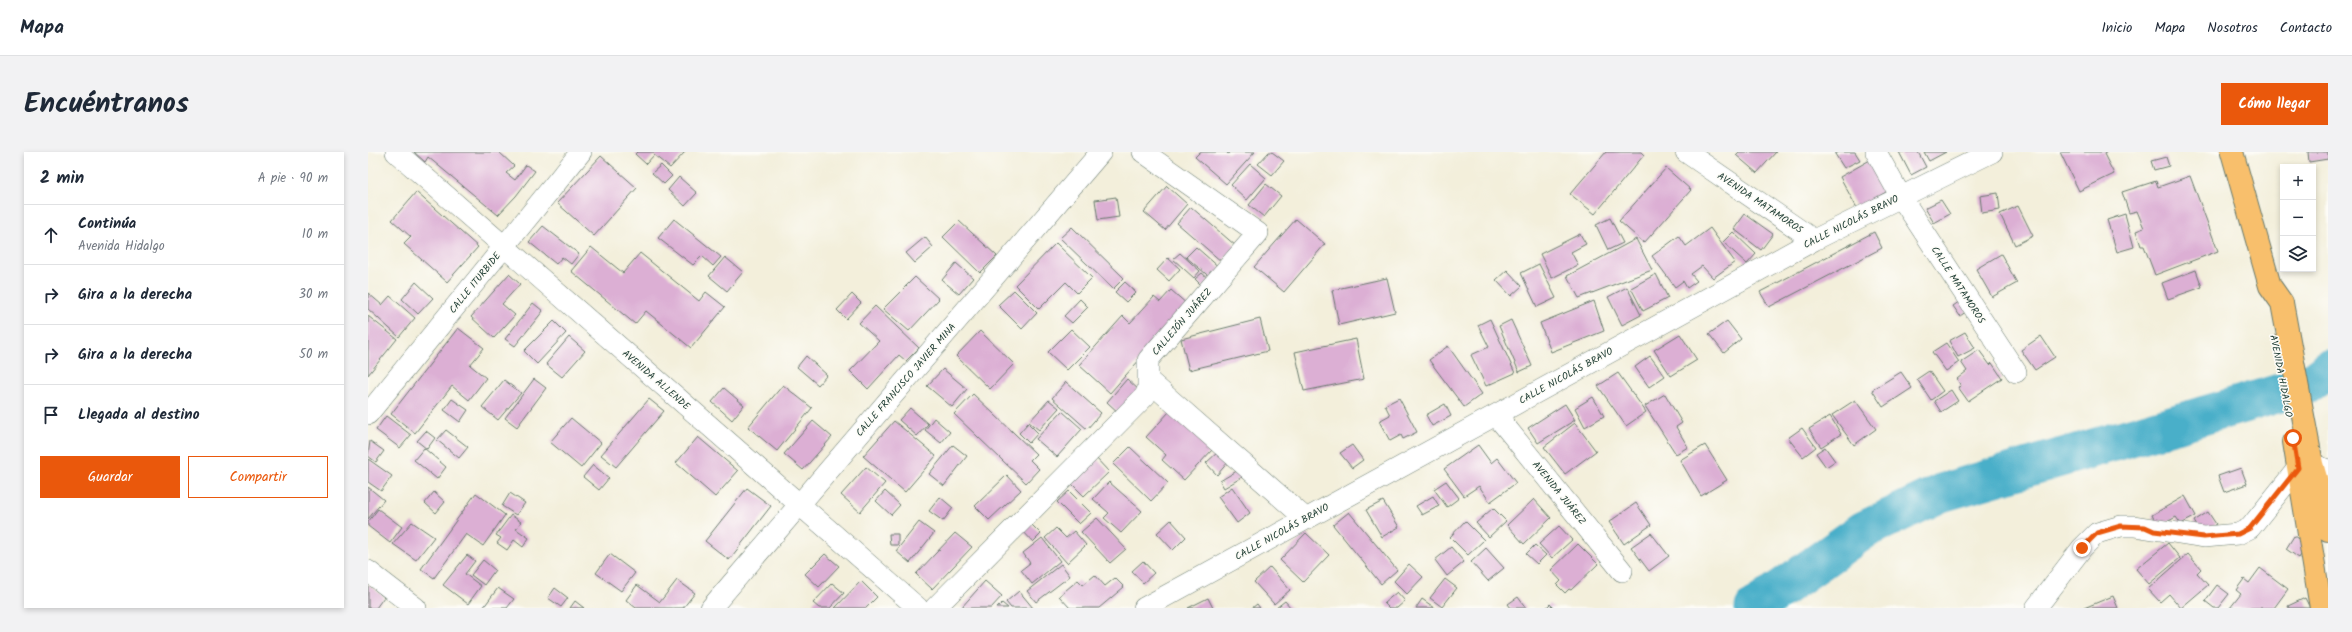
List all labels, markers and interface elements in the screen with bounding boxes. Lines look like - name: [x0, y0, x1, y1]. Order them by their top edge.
- text: Mapa: [20, 13, 64, 43]
- text: Inicio: [2101, 17, 2132, 39]
- text: Mapa: [2154, 17, 2185, 39]
- text: Nosotros: [2207, 17, 2258, 39]
- text: Contacto: [2280, 17, 2332, 39]
- text: Encuéntranos: [24, 82, 189, 127]
- button: Cómo llegar: [2221, 83, 2328, 125]
- map controls: [2280, 164, 2316, 272]
- button: +: [2280, 164, 2316, 200]
- text: 2 min: [40, 165, 84, 192]
- text: A pie · 90 m: [258, 168, 328, 189]
- street label: AVENIDA MATAMOROS: [1714, 168, 1807, 238]
- street label: CALLE NICOLÁS BRAVO: [1800, 191, 1902, 253]
- button: −: [2280, 200, 2316, 236]
- text: Continúa: [78, 212, 136, 236]
- icon: ahead: [40, 224, 62, 246]
- text: 10 m: [302, 224, 328, 245]
- text: Avenida Hidalgo: [78, 236, 165, 257]
- button: layers: [2280, 236, 2316, 272]
- street label: CALLE MATAMOROS: [1927, 243, 1989, 327]
- street label: CALLE ITURBIDE: [445, 248, 506, 317]
- text: Gira a la derecha: [78, 283, 192, 307]
- icon: right: [40, 284, 62, 306]
- text: 30 m: [299, 284, 328, 305]
- street label: CALLEJÓN JUÁREZ: [1148, 285, 1216, 359]
- street label: CALLE FRANCISCO JAVIER MINA: [852, 320, 960, 440]
- street label: AVENIDA HIDALGO: [2265, 333, 2297, 419]
- text: Gira a la derecha: [78, 343, 192, 367]
- street label: CALLE NICOLÁS BRAVO: [1516, 343, 1616, 409]
- icon: right: [40, 344, 62, 366]
- text: 50 m: [299, 344, 328, 365]
- street label: AVENIDA ALLENDE: [618, 346, 694, 415]
- text: Llegada al destino: [78, 403, 200, 427]
- icon: arrive: [40, 404, 62, 426]
- route start: [2284, 429, 2302, 447]
- button: Guardar: [40, 456, 180, 498]
- button: Compartir: [188, 456, 328, 498]
- street label: AVENIDA JUÁREZ: [1528, 458, 1590, 528]
- street label: CALLE NICOLÁS BRAVO: [1232, 499, 1332, 565]
- route end: [2073, 539, 2091, 557]

